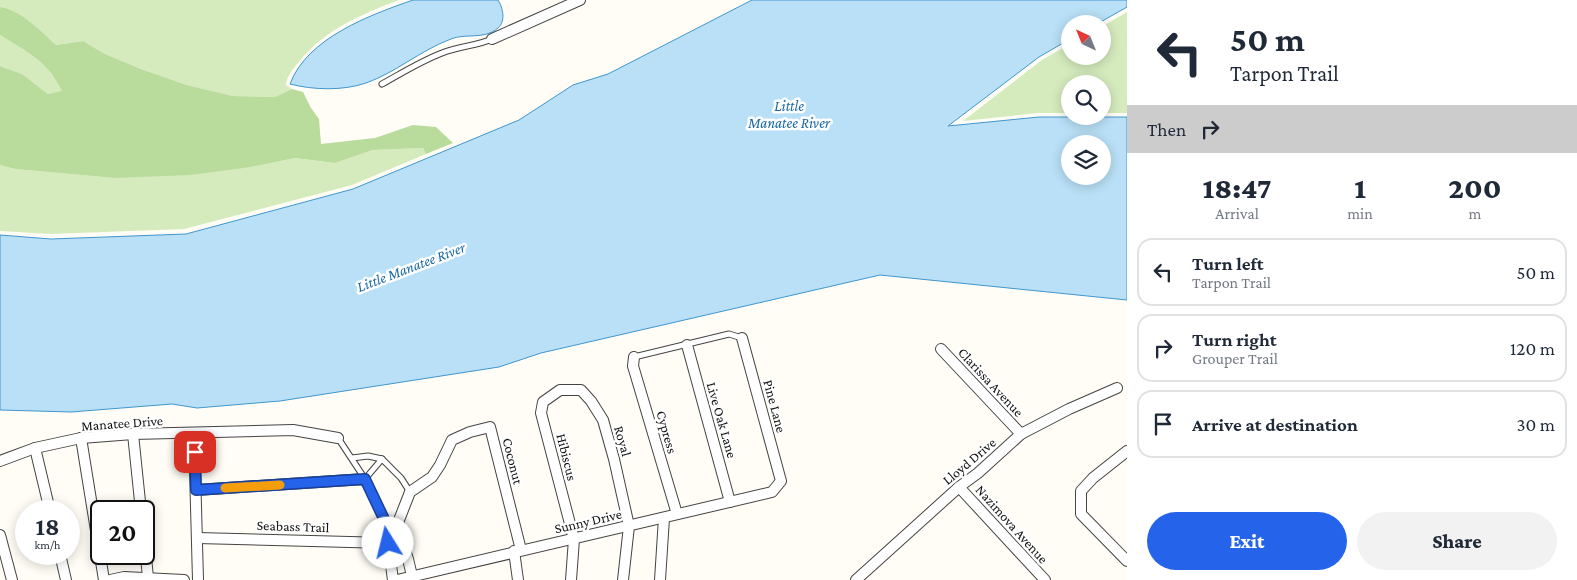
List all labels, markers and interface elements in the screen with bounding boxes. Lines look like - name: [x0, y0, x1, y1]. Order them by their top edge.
- north arrow: [1061, 15, 1111, 65]
- map controls: [1061, 15, 1111, 185]
- icon: left: [1147, 20, 1212, 85]
- text: 50 m: [1230, 20, 1305, 59]
- text: Tarpon Trail: [1230, 61, 1339, 86]
- button: search: [1061, 75, 1111, 125]
- water label: Little Manatee River: [747, 98, 831, 131]
- icon: right: [1196, 115, 1224, 143]
- text: Then: [1147, 119, 1186, 140]
- button: layers: [1061, 135, 1111, 185]
- text: 18:47: [1202, 171, 1272, 204]
- text: 1: [1354, 171, 1366, 204]
- text: 200: [1448, 171, 1502, 204]
- text: Arrival: [1215, 205, 1259, 222]
- text: min: [1347, 205, 1373, 222]
- text: m: [1468, 205, 1481, 222]
- water label: Little Manatee River: [355, 239, 468, 295]
- text: Turn left: [1192, 253, 1264, 274]
- icon: left: [1149, 258, 1177, 286]
- text: 50 m: [1516, 262, 1555, 283]
- text: Tarpon Trail: [1192, 274, 1271, 291]
- text: Turn right: [1192, 329, 1277, 350]
- icon: right: [1149, 334, 1177, 362]
- text: 120 m: [1510, 338, 1555, 359]
- street label: Clarissa Avenue: [955, 344, 1027, 420]
- text: Grouper Trail: [1192, 350, 1278, 367]
- street label: Pine Lane: [760, 378, 790, 434]
- street label: Live Oak Lane: [704, 380, 740, 460]
- street label: Cypress: [653, 409, 681, 455]
- icon: arrive: [1149, 410, 1177, 438]
- street label: Manatee Drive: [81, 412, 163, 434]
- text: Arrive at destination: [1192, 414, 1358, 435]
- text: 30 m: [1516, 414, 1555, 435]
- street label: Royal: [611, 424, 635, 458]
- pin: [174, 431, 216, 473]
- street label: Hibiscus: [553, 432, 581, 482]
- street label: Lloyd Drive: [939, 434, 999, 488]
- street label: Coconut: [500, 436, 527, 486]
- icon: arrive: [181, 438, 209, 466]
- street label: Nazimova Avenue: [973, 481, 1051, 567]
- speed limit sign: 20: [90, 500, 155, 565]
- street label: Sunny Drive: [553, 505, 623, 537]
- button: Exit: [1147, 512, 1347, 570]
- button: Share: [1357, 512, 1557, 570]
- text: 18: [36, 513, 59, 540]
- position arrow: [361, 516, 413, 568]
- street label: Seabass Trail: [256, 517, 330, 535]
- text: km/h: [35, 538, 60, 552]

